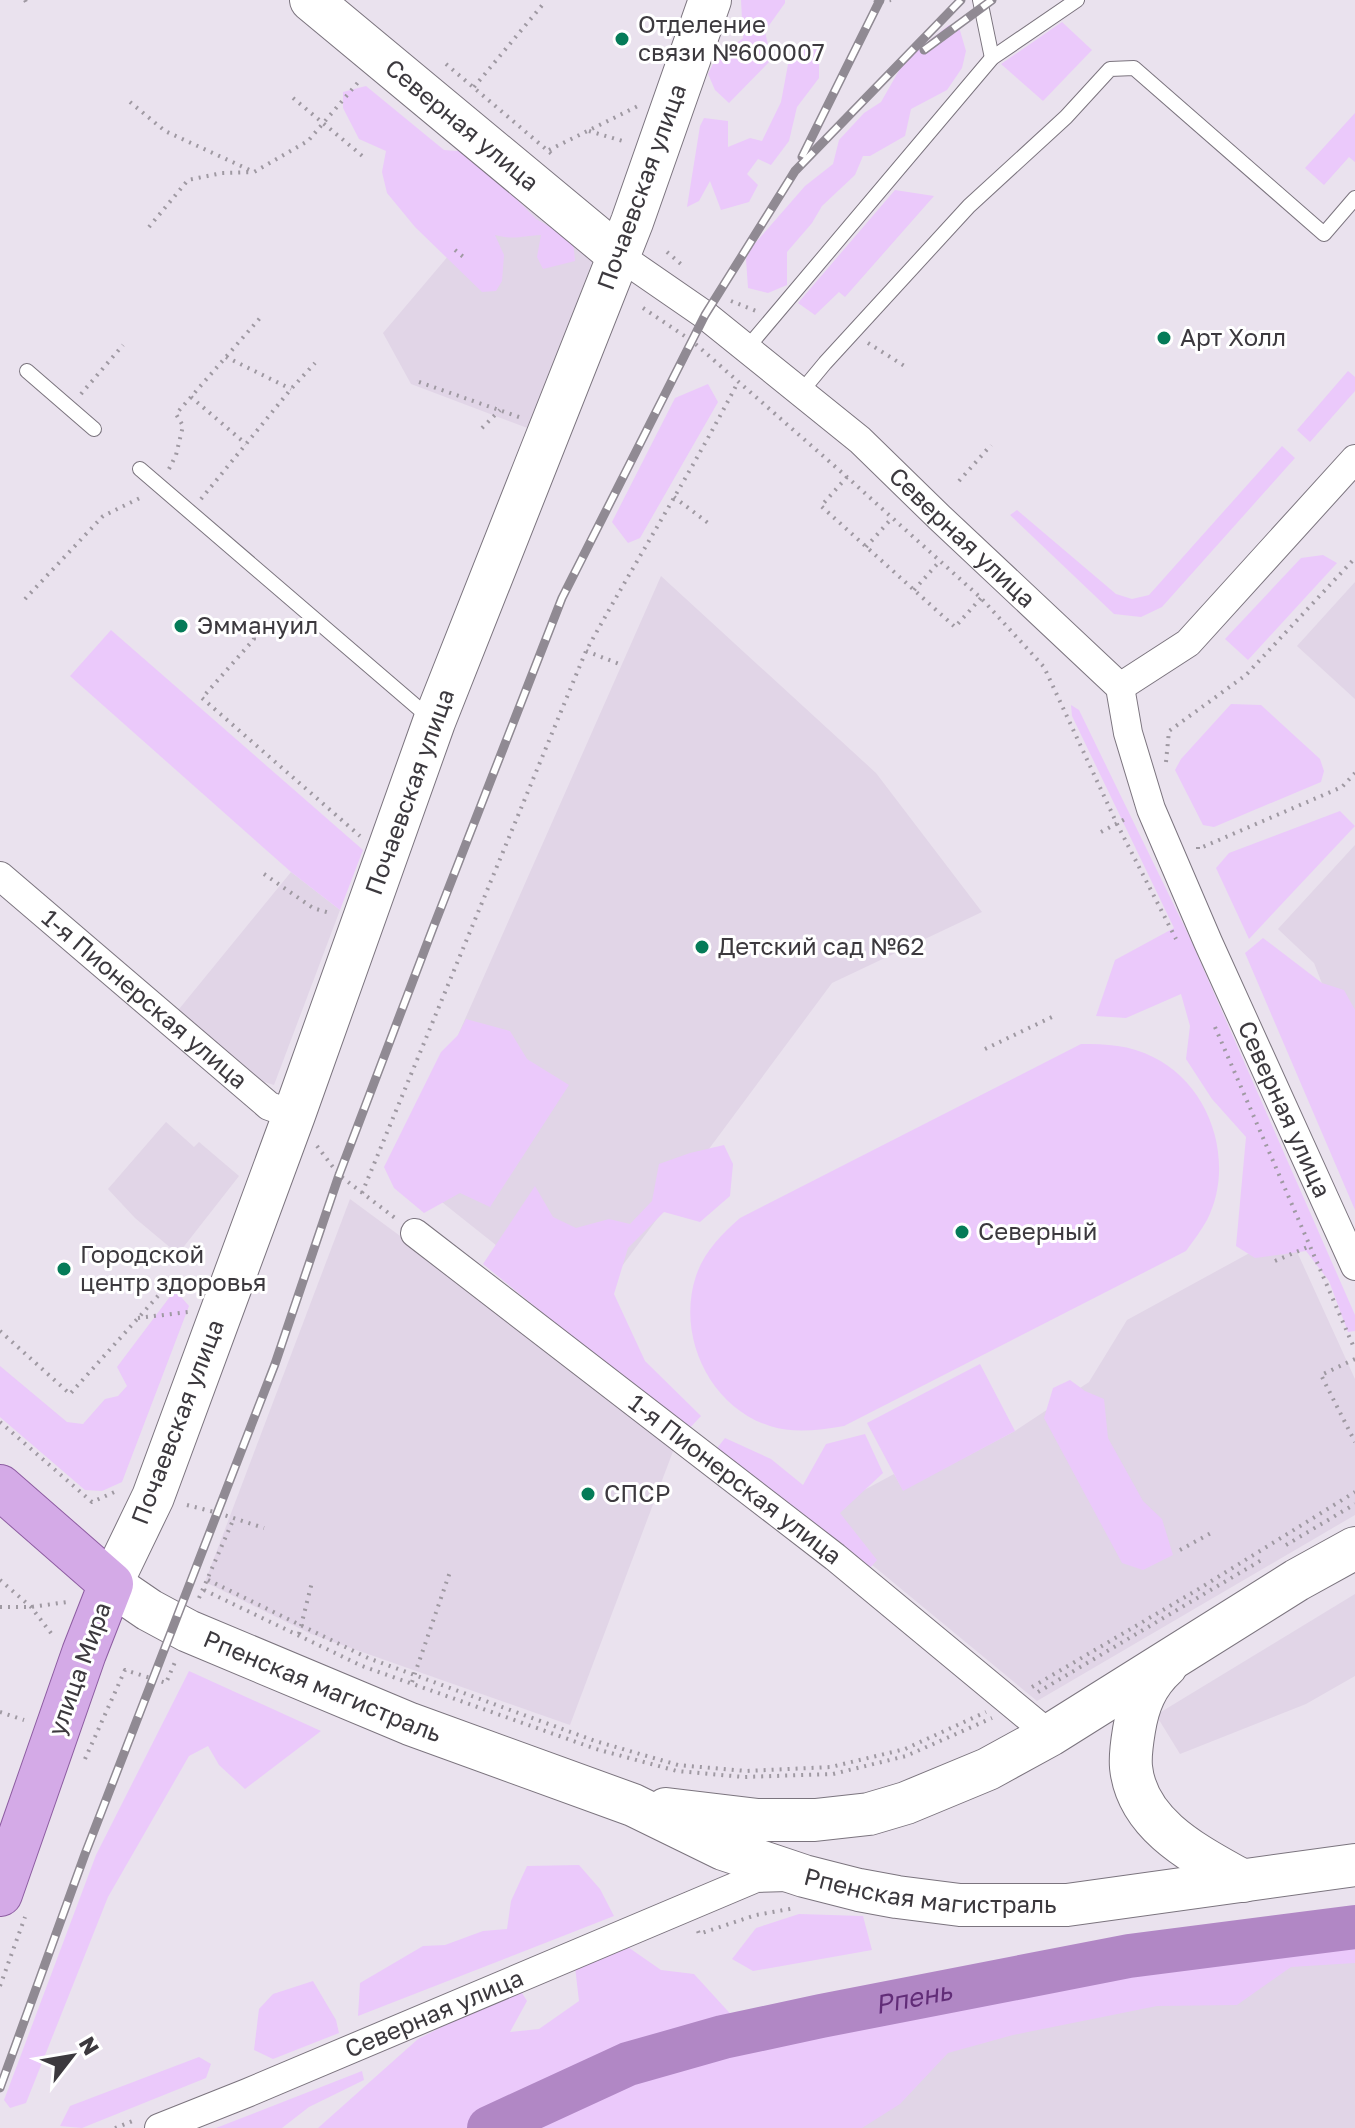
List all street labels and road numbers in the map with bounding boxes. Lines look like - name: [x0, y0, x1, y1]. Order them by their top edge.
- street label: Северная улица: [380, 52, 545, 196]
- street label: Почаевская улица: [590, 80, 691, 293]
- street label: Северная улица: [884, 461, 1042, 613]
- street label: Почаевская улица: [358, 685, 459, 898]
- street label: 1-я Пионерская улица: [37, 902, 254, 1094]
- street label: Северная улица: [1233, 1016, 1338, 1202]
- street label: Почаевская улица: [124, 1315, 229, 1528]
- street label: 1-я Пионерская улица: [624, 1387, 848, 1570]
- street label: улица Мира: [41, 1598, 116, 1739]
- street label: Рпенская магистраль: [200, 1623, 446, 1747]
- street label: Рпенская магистраль: [801, 1861, 1057, 1918]
- street label: Северная улица: [340, 1962, 527, 2063]

